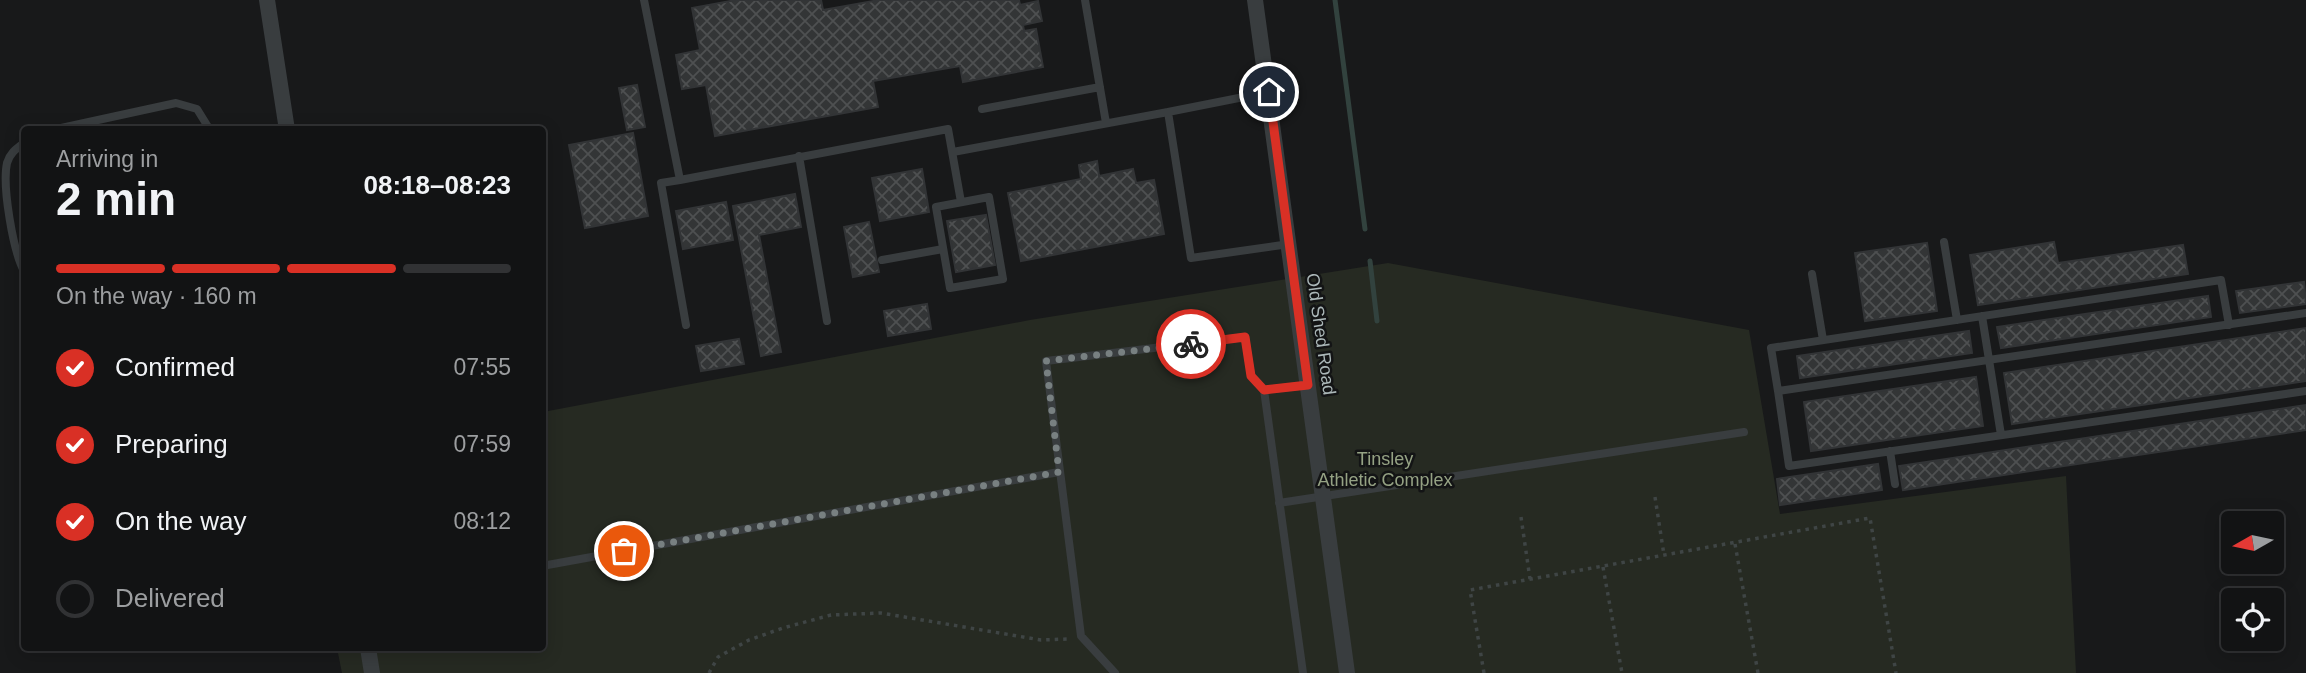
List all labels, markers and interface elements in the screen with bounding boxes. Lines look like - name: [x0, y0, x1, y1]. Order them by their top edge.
- pin: [1239, 62, 1299, 122]
- icon: home: [1250, 73, 1288, 111]
- text: Arriving in: [56, 146, 158, 172]
- text: 08:18–08:23: [364, 170, 511, 200]
- text: 2 min: [56, 173, 176, 225]
- street label: Old Shed Road: [1303, 272, 1339, 396]
- text: On the way · 160 m: [56, 283, 257, 309]
- courier: [1156, 309, 1226, 379]
- icon: bike: [1172, 325, 1210, 363]
- icon: check: [56, 349, 94, 387]
- text: Confirmed: [115, 352, 235, 382]
- text: 07:55: [453, 354, 511, 380]
- icon: check: [56, 426, 94, 464]
- text: Preparing: [115, 429, 228, 459]
- text: 07:59: [453, 431, 511, 457]
- park label: Tinsley Athletic Complex: [1317, 449, 1453, 490]
- icon: check: [56, 503, 94, 541]
- text: On the way: [115, 506, 247, 536]
- text: 08:12: [453, 508, 511, 534]
- north arrow: [2221, 511, 2284, 574]
- map controls: [2221, 511, 2284, 651]
- pin: [594, 521, 654, 581]
- icon: bag: [605, 532, 643, 570]
- text: Delivered: [115, 583, 225, 613]
- button: locate: [2221, 588, 2284, 651]

